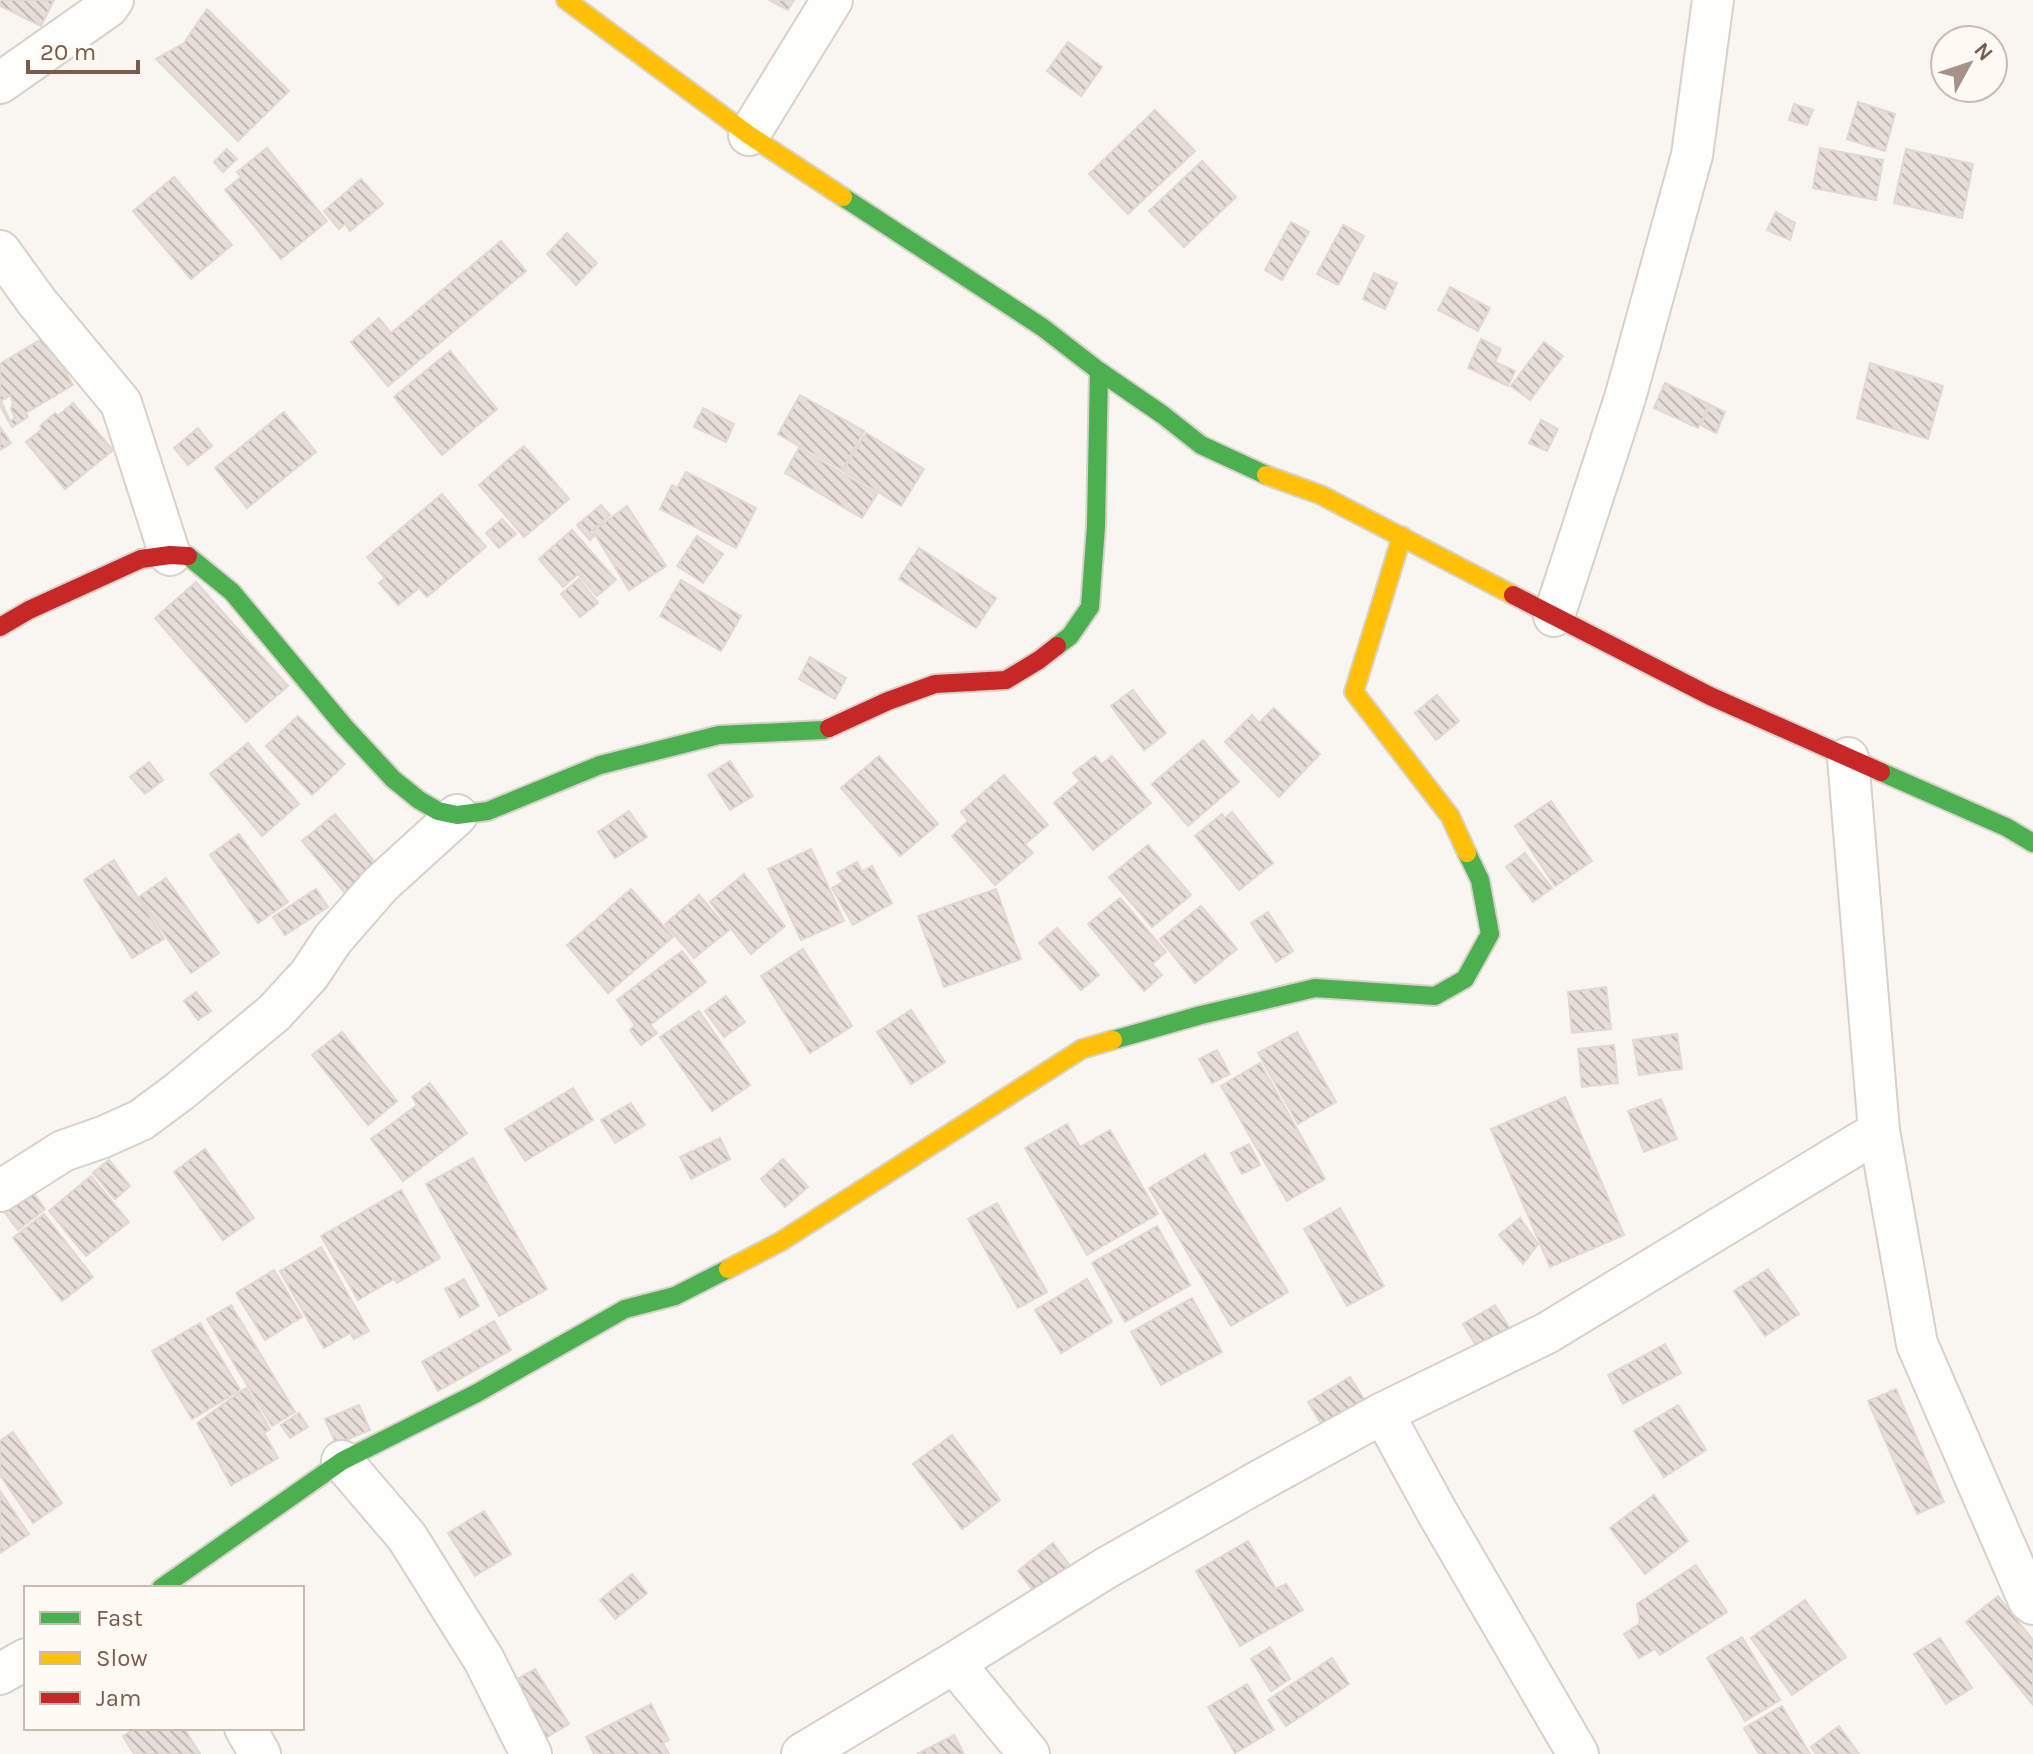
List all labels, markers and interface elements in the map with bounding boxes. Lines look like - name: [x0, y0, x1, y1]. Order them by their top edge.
- scale bar: [28, 24, 138, 74]
- north arrow: [1929, 24, 2009, 104]
- text: N: [1969, 37, 1999, 66]
- text: 20 m: [40, 38, 96, 66]
- legend: [24, 1586, 304, 1730]
- text: Fast: [96, 1604, 143, 1632]
- text: Slow: [96, 1644, 148, 1672]
- text: Jam: [96, 1684, 141, 1712]

